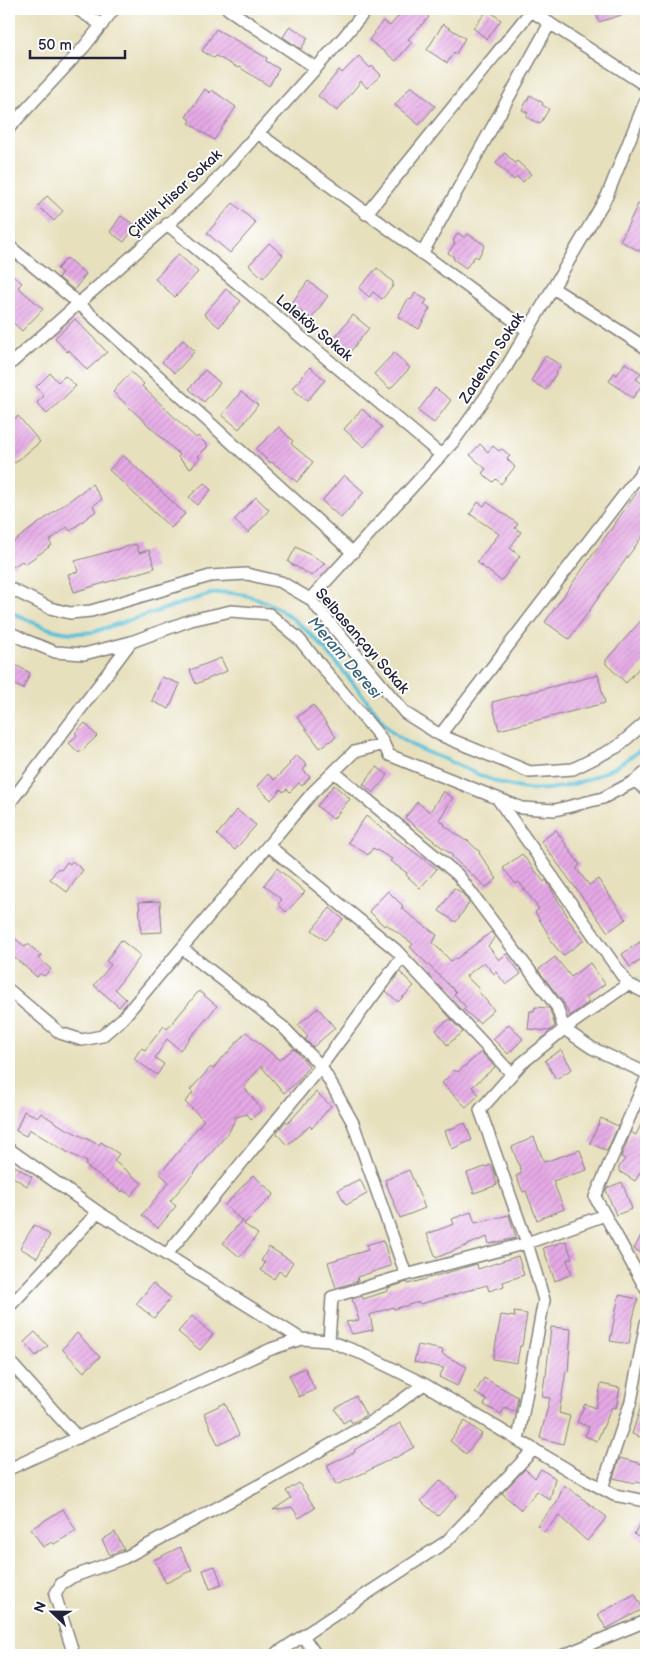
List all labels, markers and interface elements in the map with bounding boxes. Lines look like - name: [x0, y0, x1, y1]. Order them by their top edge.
- scale bar: [30, 28, 125, 60]
- text: 50 m: [38, 36, 72, 55]
- street label: Çiftlik Hisar Sokak: [124, 145, 226, 242]
- street label: Laleköy Sokak: [272, 290, 357, 366]
- street label: Zadehan Sokak: [455, 308, 529, 408]
- street label: Selbasançayı Sokak: [311, 584, 413, 698]
- water label: Meram Deresi: [303, 613, 386, 704]
- north arrow: [28, 1586, 78, 1636]
- text: N: [31, 1599, 50, 1615]

